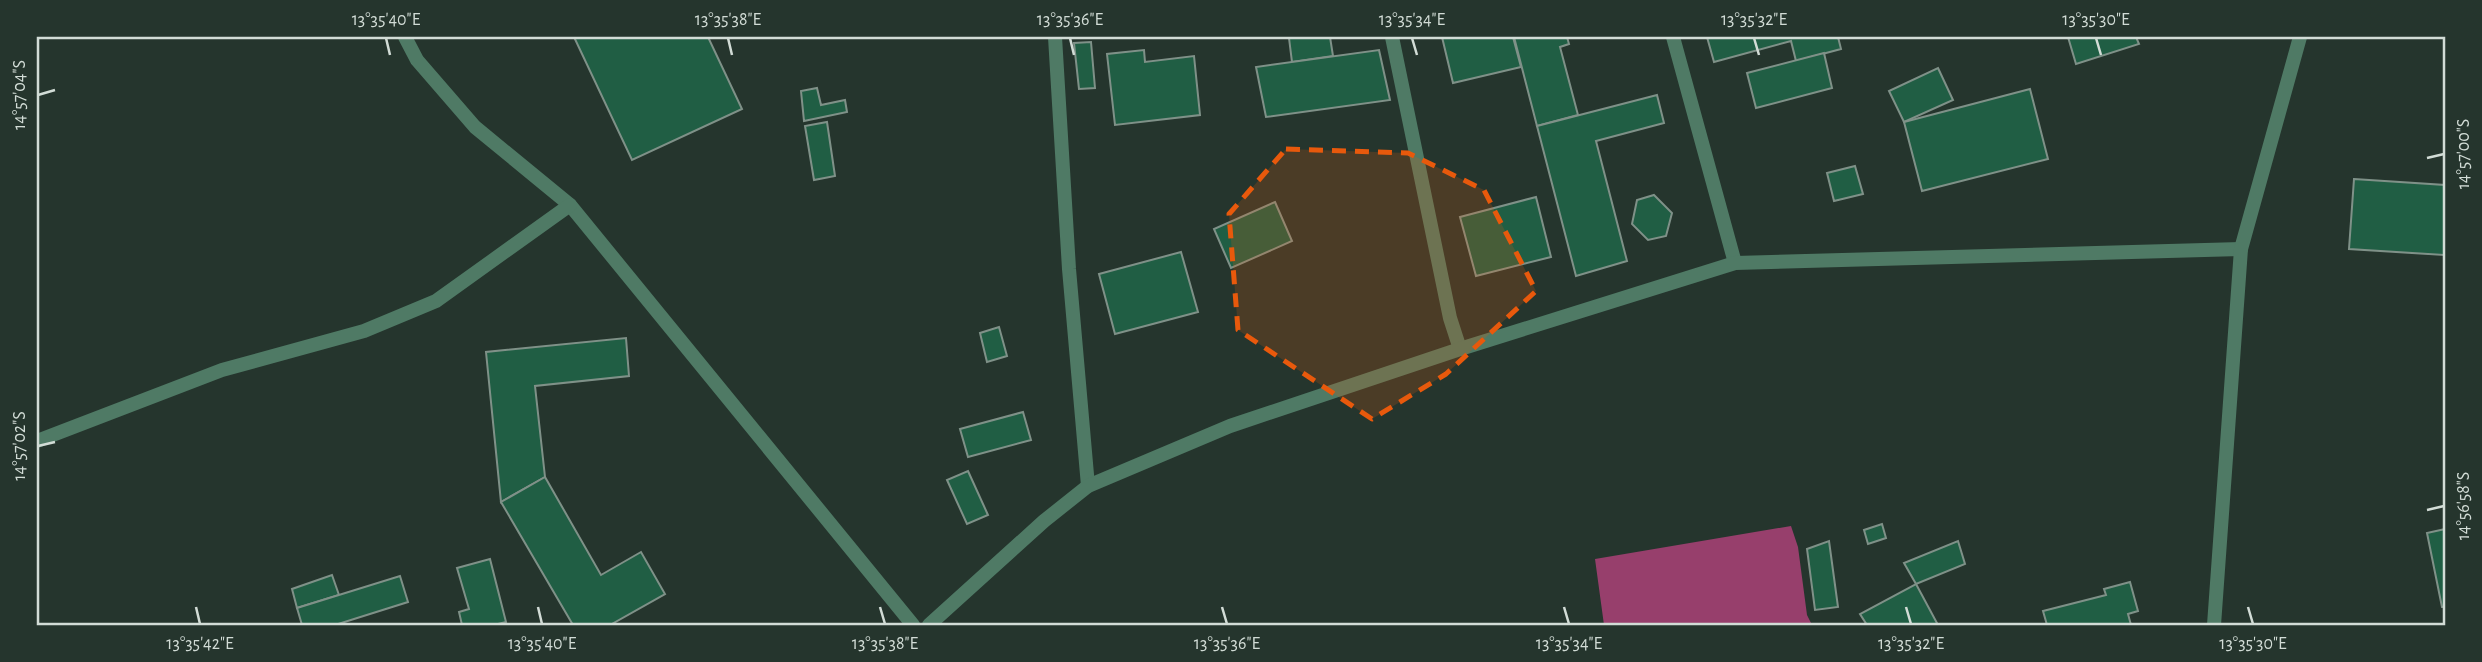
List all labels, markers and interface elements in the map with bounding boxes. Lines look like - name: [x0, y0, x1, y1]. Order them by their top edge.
- text: 13°35'40"E: [352, 11, 421, 29]
- text: 13°35'38"E: [695, 11, 762, 29]
- text: 13°35'36"E: [1037, 11, 1104, 29]
- text: 13°35'34"E: [1379, 11, 1446, 29]
- text: 13°35'32"E: [1721, 11, 1787, 29]
- text: 13°35'30"E: [2062, 11, 2130, 29]
- text: 14°57'04"S: [11, 60, 29, 130]
- text: 14°57'00"S: [2455, 119, 2473, 189]
- text: 14°57'02"S: [11, 411, 29, 481]
- text: 14°56'58"S: [2455, 472, 2473, 540]
- text: 13°35'42"E: [166, 635, 234, 653]
- text: 13°35'40"E: [508, 635, 577, 653]
- text: 13°35'38"E: [852, 635, 919, 653]
- text: 13°35'36"E: [1194, 635, 1261, 653]
- text: 13°35'34"E: [1536, 635, 1603, 653]
- text: 13°35'32"E: [1878, 635, 1944, 653]
- text: 13°35'30"E: [2219, 635, 2287, 653]

